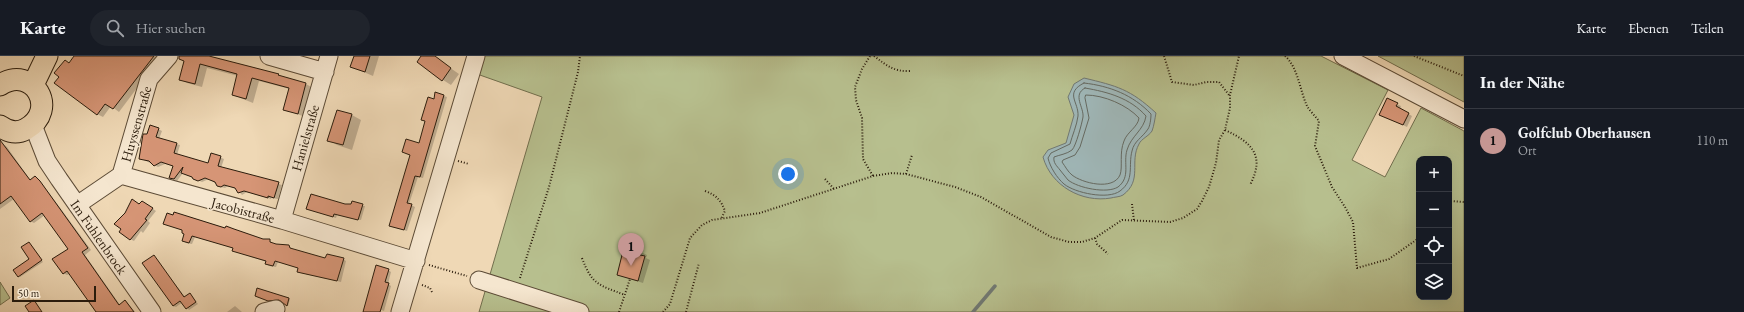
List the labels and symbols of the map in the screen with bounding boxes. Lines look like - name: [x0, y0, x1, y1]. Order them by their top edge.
- street label: Huyssenstraße: [117, 83, 156, 164]
- street label: Hanielstraße: [287, 102, 323, 173]
- your location: [778, 164, 798, 184]
- street label: Jacobistraße: [208, 193, 277, 227]
- street label: Im Fuhlenbrock: [67, 196, 132, 278]
- pin: 1: [618, 233, 644, 266]
- scale bar: [12, 284, 96, 303]

